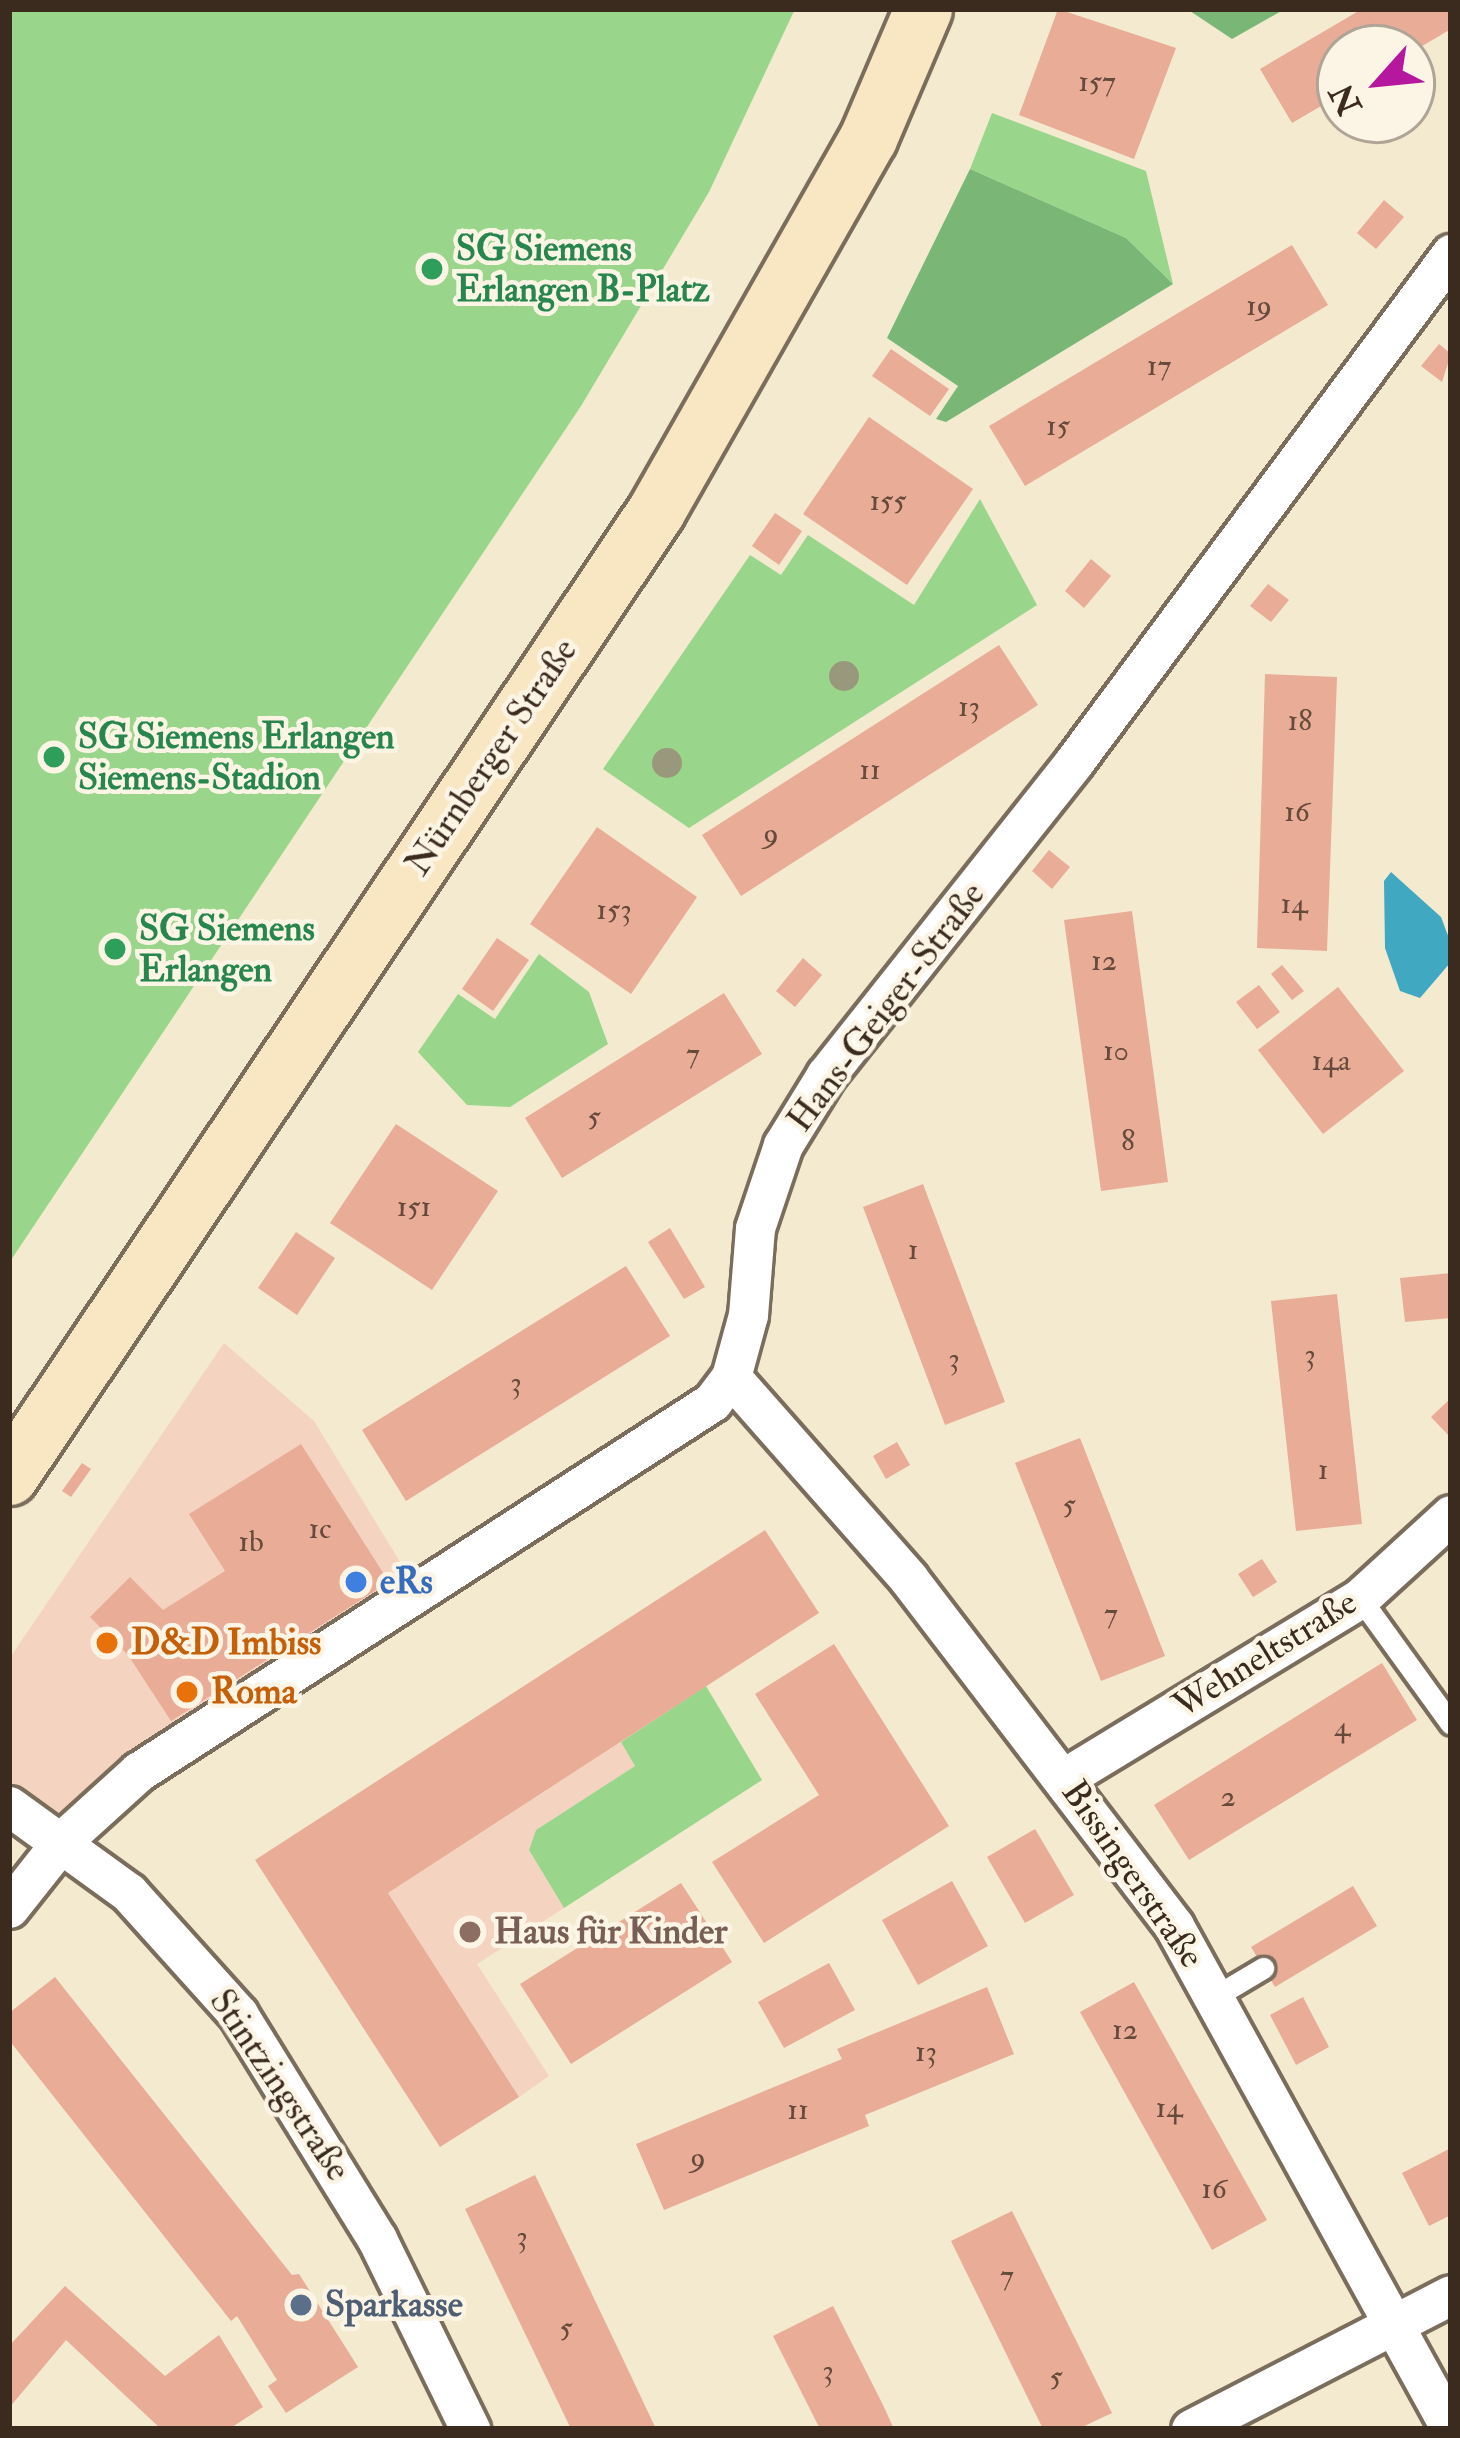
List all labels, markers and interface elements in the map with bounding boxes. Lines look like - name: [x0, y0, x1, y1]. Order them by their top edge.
- north arrow: [1316, 24, 1436, 144]
- house number: 157: [1078, 64, 1116, 100]
- text: N: [1321, 77, 1371, 122]
- place label: SG Siemens Erlangen B-Platz: [456, 226, 710, 311]
- marker: SG Siemens Erlangen B-Platz: [419, 256, 445, 282]
- house number: 19: [1246, 288, 1272, 324]
- house number: 17: [1147, 348, 1171, 384]
- house number: 15: [1046, 408, 1070, 444]
- house number: 155: [870, 483, 906, 519]
- street label: Nürnberger Straße: [396, 631, 586, 883]
- house number: 13: [958, 689, 980, 725]
- house number: 18: [1288, 703, 1312, 739]
- place label: SG Siemens Erlangen Siemens-Stadion: [78, 714, 395, 799]
- marker: SG Siemens Erlangen Siemens-Stadion: [41, 744, 67, 770]
- house number: 11: [859, 752, 881, 788]
- house number: 16: [1284, 794, 1310, 830]
- house number: 9: [763, 816, 779, 852]
- street label: Hans-Geiger-Straße: [778, 874, 994, 1140]
- house number: 14: [1281, 886, 1307, 922]
- house number: 153: [596, 892, 632, 928]
- place label: SG Siemens Erlangen: [139, 906, 315, 991]
- marker: SG Siemens Erlangen: [102, 936, 128, 962]
- house number: 12: [1091, 943, 1117, 979]
- house number: 10: [1103, 1033, 1129, 1069]
- house number: 7: [686, 1036, 700, 1072]
- house number: 14a: [1311, 1043, 1351, 1079]
- house number: 5: [587, 1099, 601, 1135]
- house number: 8: [1121, 1123, 1135, 1159]
- house number: 151: [397, 1189, 431, 1225]
- house number: 1: [908, 1232, 918, 1268]
- house number: 3: [1304, 1337, 1316, 1373]
- house number: 3: [948, 1341, 960, 1377]
- house number: 3: [510, 1365, 522, 1401]
- house number: 1: [1318, 1452, 1328, 1488]
- house number: 5: [1062, 1487, 1076, 1523]
- house number: 1c: [309, 1511, 331, 1547]
- house number: 1b: [238, 1524, 264, 1560]
- place label: eRs: [380, 1560, 433, 1604]
- marker: eRs: [343, 1569, 369, 1595]
- street label: Wehneltstraße: [1165, 1580, 1365, 1728]
- house number: 7: [1104, 1596, 1118, 1632]
- place label: D&D Imbiss: [131, 1621, 321, 1665]
- marker: D&D Imbiss: [94, 1630, 120, 1656]
- place label: Roma: [211, 1670, 296, 1714]
- marker: Roma: [174, 1679, 200, 1705]
- house number: 4: [1334, 1709, 1350, 1745]
- street label: Bissingerstraße: [1053, 1772, 1213, 1976]
- house number: 2: [1220, 1779, 1236, 1815]
- place label: Haus für Kinder: [494, 1910, 728, 1954]
- marker: Haus für Kinder: [457, 1919, 483, 1945]
- street label: Stintzingstraße: [200, 1981, 360, 2189]
- house number: 12: [1112, 2012, 1138, 2048]
- house number: 13: [915, 2034, 937, 2070]
- house number: 14: [1156, 2090, 1182, 2126]
- house number: 11: [787, 2092, 809, 2128]
- house number: 9: [690, 2140, 706, 2176]
- house number: 16: [1201, 2171, 1227, 2207]
- house number: 3: [516, 2219, 528, 2255]
- house number: 7: [1000, 2258, 1014, 2294]
- place label: Sparkasse: [325, 2283, 463, 2327]
- marker: Sparkasse: [288, 2292, 314, 2318]
- house number: 5: [559, 2310, 573, 2346]
- house number: 3: [822, 2353, 834, 2389]
- house number: 5: [1049, 2359, 1063, 2395]

